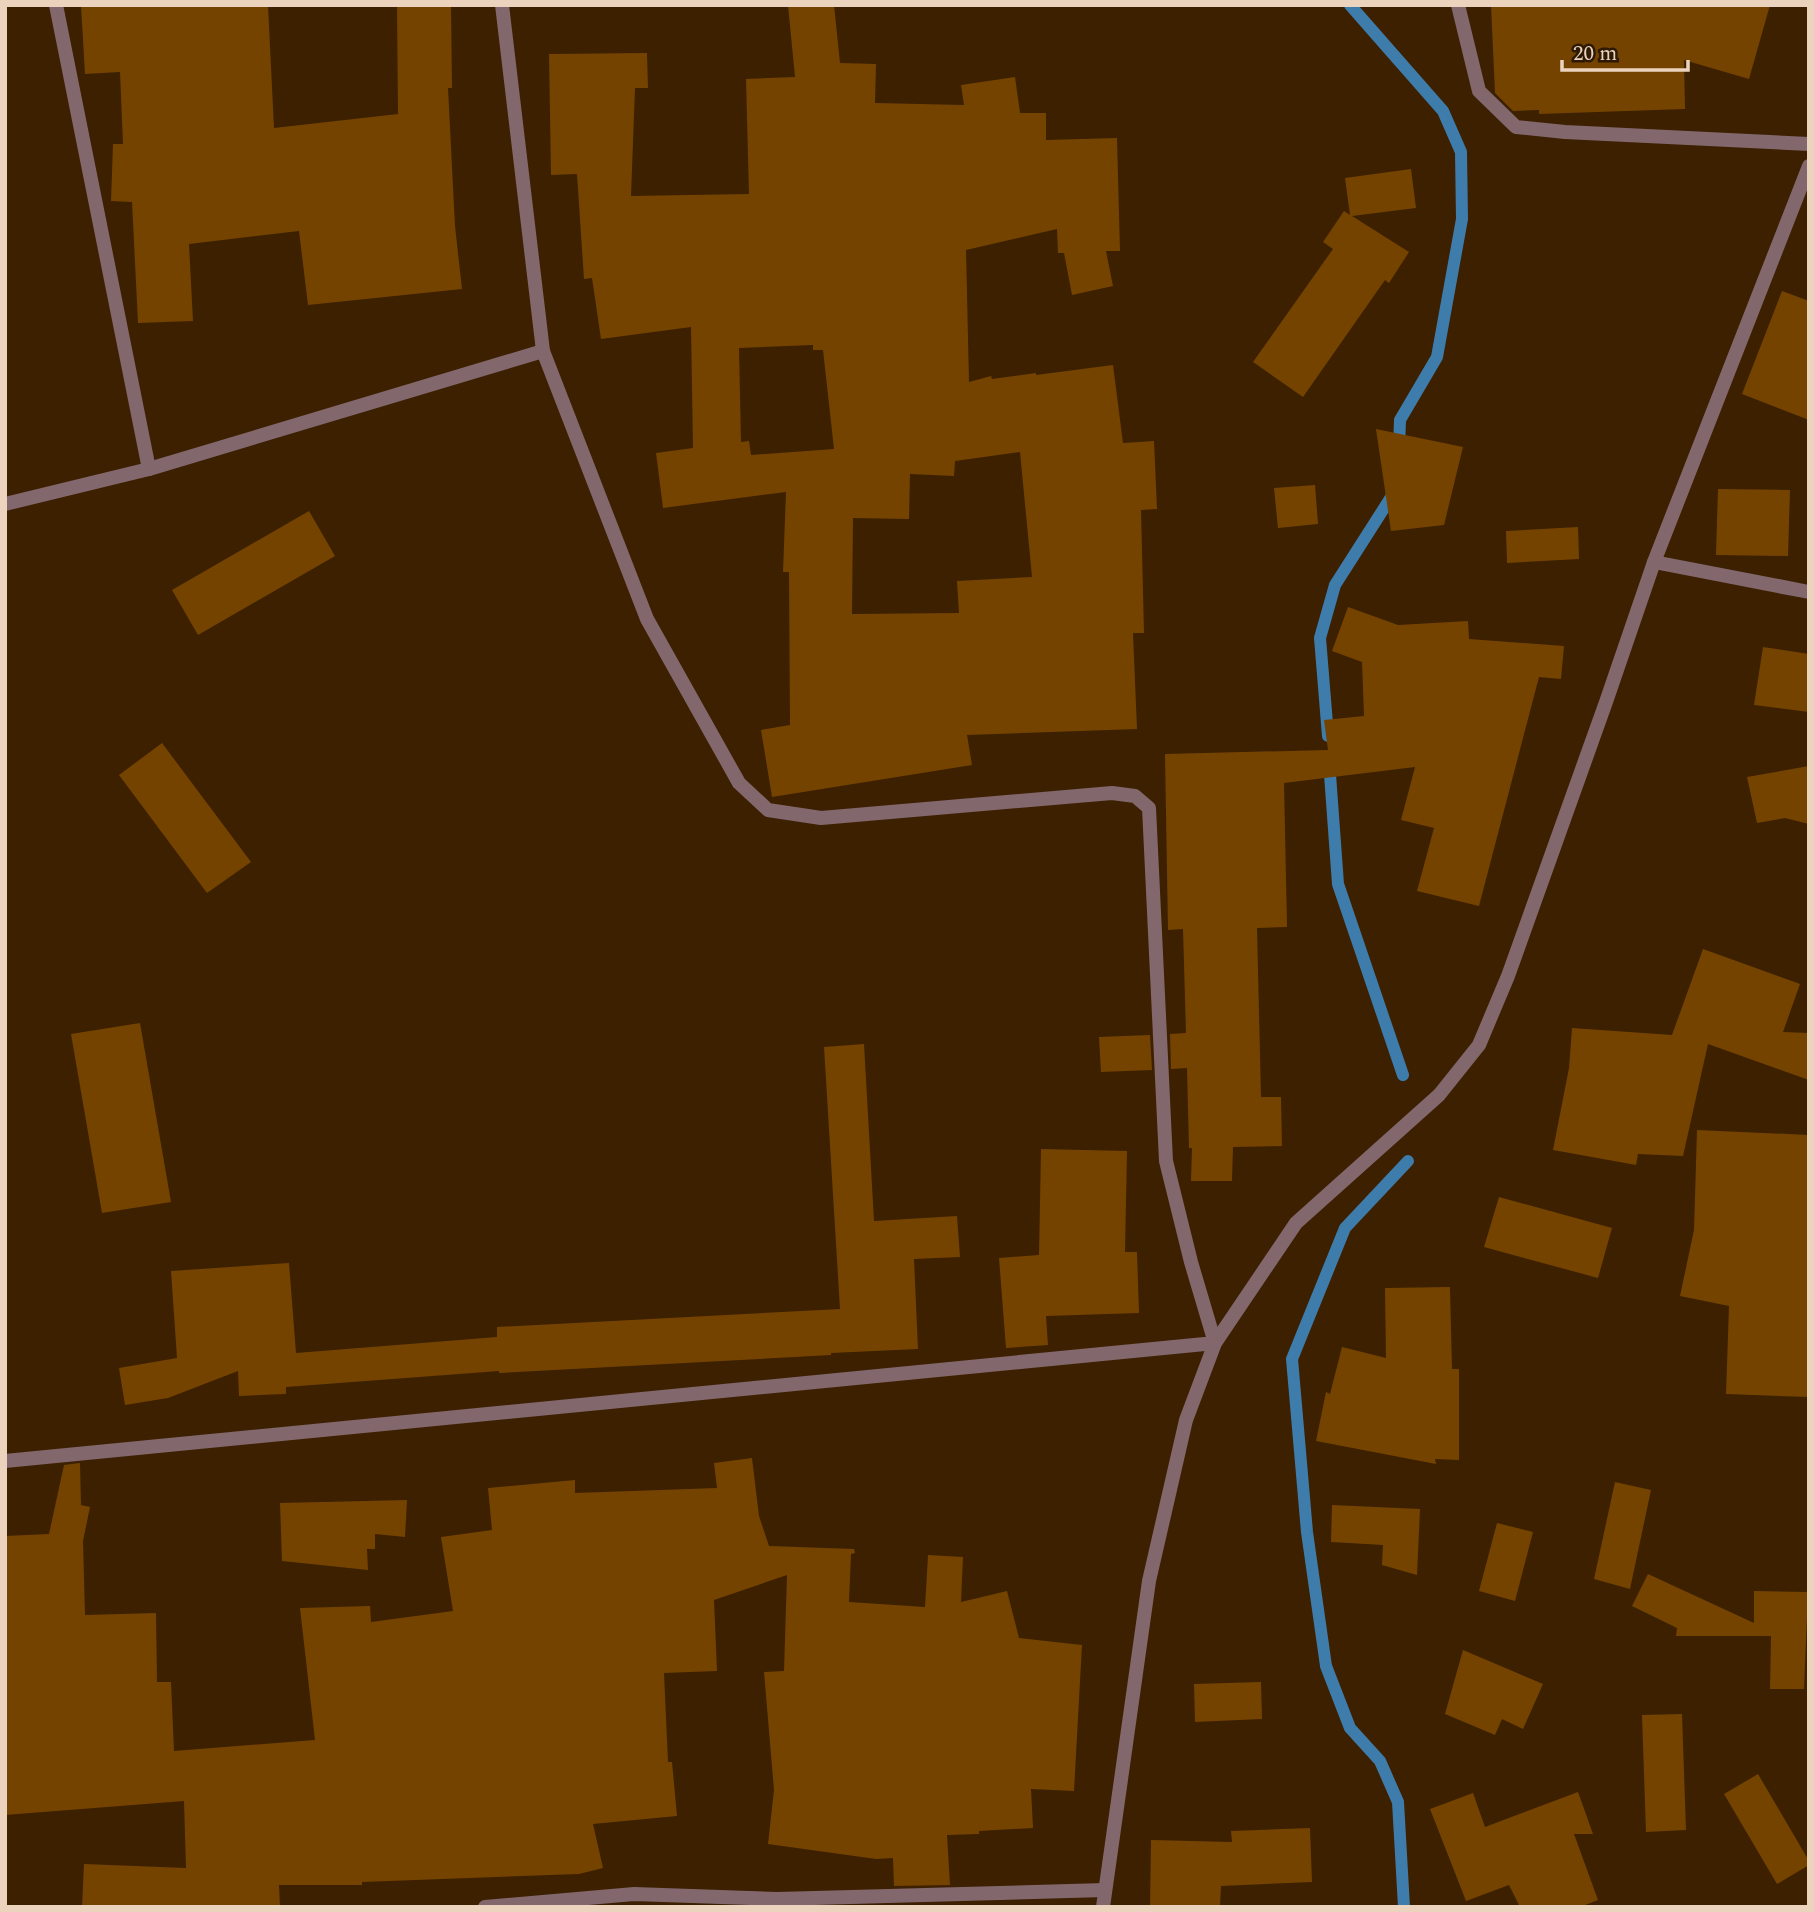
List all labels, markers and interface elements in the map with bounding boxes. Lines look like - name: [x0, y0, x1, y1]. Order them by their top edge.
- scale bar: [1562, 28, 1688, 72]
- text: 20 m: [1573, 38, 1617, 70]

